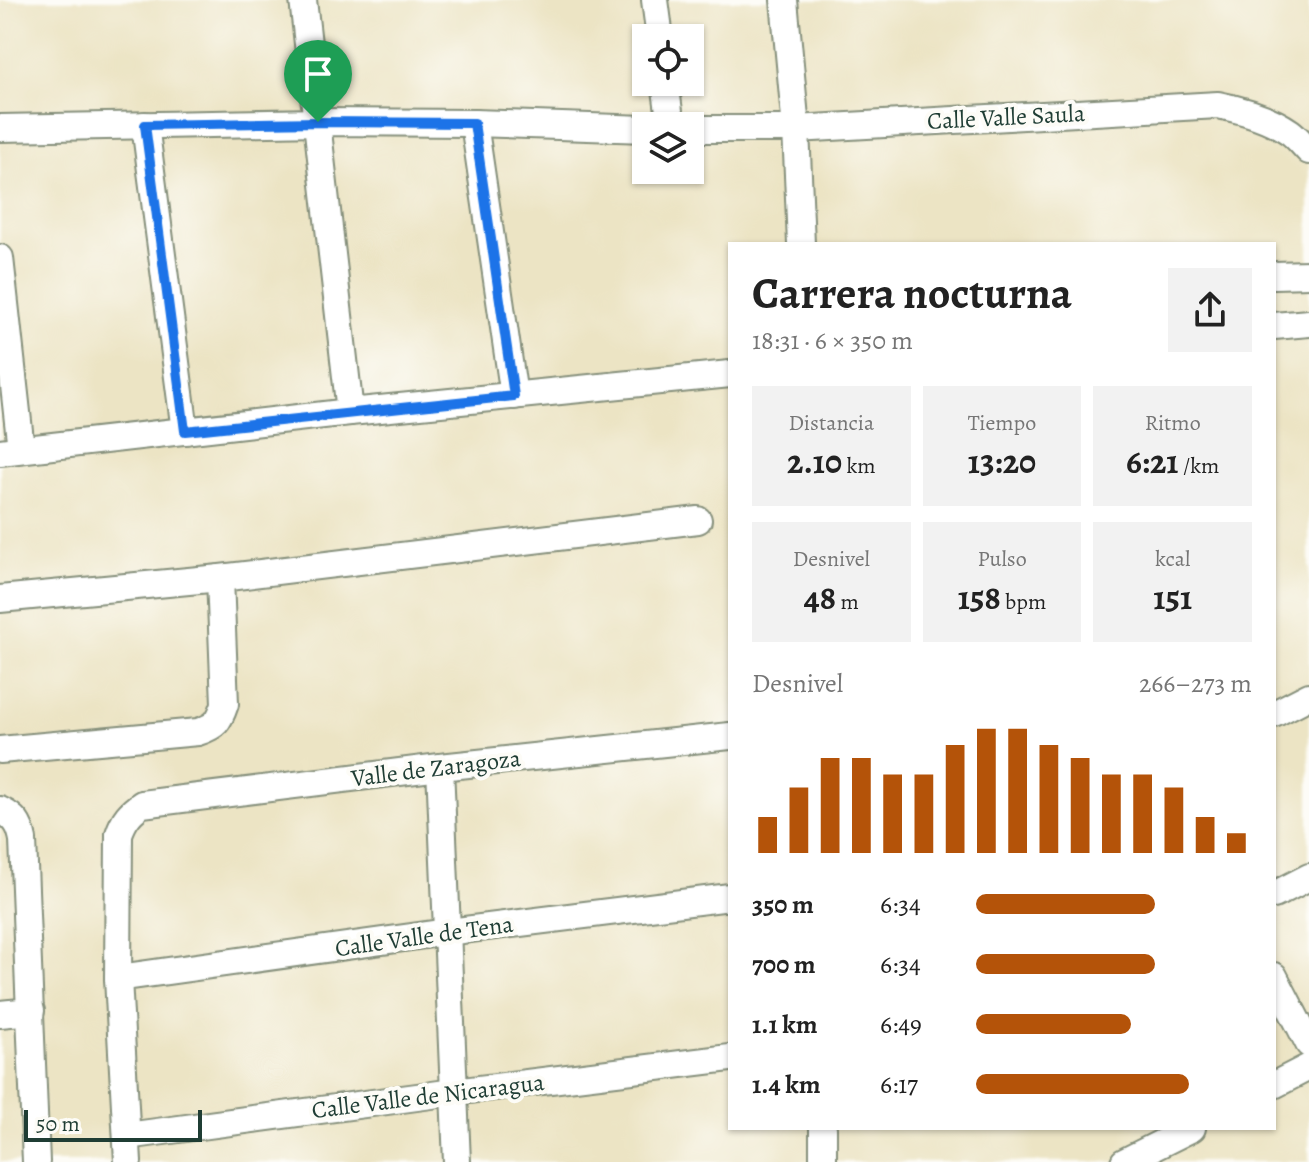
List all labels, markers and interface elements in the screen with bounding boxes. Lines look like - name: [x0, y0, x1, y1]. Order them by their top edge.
- map controls: [632, 24, 704, 184]
- button: locate: [632, 24, 704, 96]
- pin: [284, 40, 352, 122]
- icon: arrive: [296, 52, 340, 96]
- street label: Calle Valle Saula: [926, 97, 1087, 137]
- button: layers: [632, 112, 704, 184]
- text: Carrera nocturna: [752, 263, 1072, 323]
- button: share: [1168, 268, 1252, 352]
- text: 18:31 · 6 × 350 m: [752, 323, 913, 358]
- text: Distancia: [788, 408, 874, 438]
- text: Tiempo: [968, 408, 1036, 438]
- text: Ritmo: [1145, 408, 1201, 438]
- text: 2.10: [787, 438, 842, 485]
- text: 13:20: [968, 438, 1036, 485]
- text: 6:21: [1126, 438, 1179, 485]
- text: km: [842, 451, 876, 481]
- text: /km: [1179, 451, 1219, 481]
- text: Desnivel: [793, 544, 870, 574]
- text: Pulso: [977, 544, 1027, 574]
- text: kcal: [1155, 544, 1190, 574]
- text: 48: [804, 574, 836, 621]
- text: 158: [958, 574, 1001, 621]
- text: 151: [1153, 574, 1192, 621]
- text: m: [836, 587, 859, 617]
- text: bpm: [1001, 587, 1046, 617]
- text: Desnivel: [752, 666, 843, 701]
- text: 266–273 m: [1139, 666, 1252, 701]
- street label: Valle de Zaragoza: [348, 742, 523, 794]
- text: 350 m: [752, 887, 814, 922]
- text: 6:34: [880, 887, 921, 922]
- street label: Calle Valle de Tena: [333, 908, 516, 964]
- text: 700 m: [752, 947, 816, 982]
- text: 6:34: [880, 947, 921, 982]
- text: 1.1 km: [752, 1007, 818, 1042]
- text: 6:49: [880, 1007, 922, 1042]
- street label: Calle Valle de Nicaragua: [310, 1066, 547, 1126]
- text: 1.4 km: [752, 1067, 820, 1102]
- text: 6:17: [880, 1067, 918, 1102]
- scale bar: [24, 1106, 202, 1142]
- text: 50 m: [36, 1109, 80, 1139]

